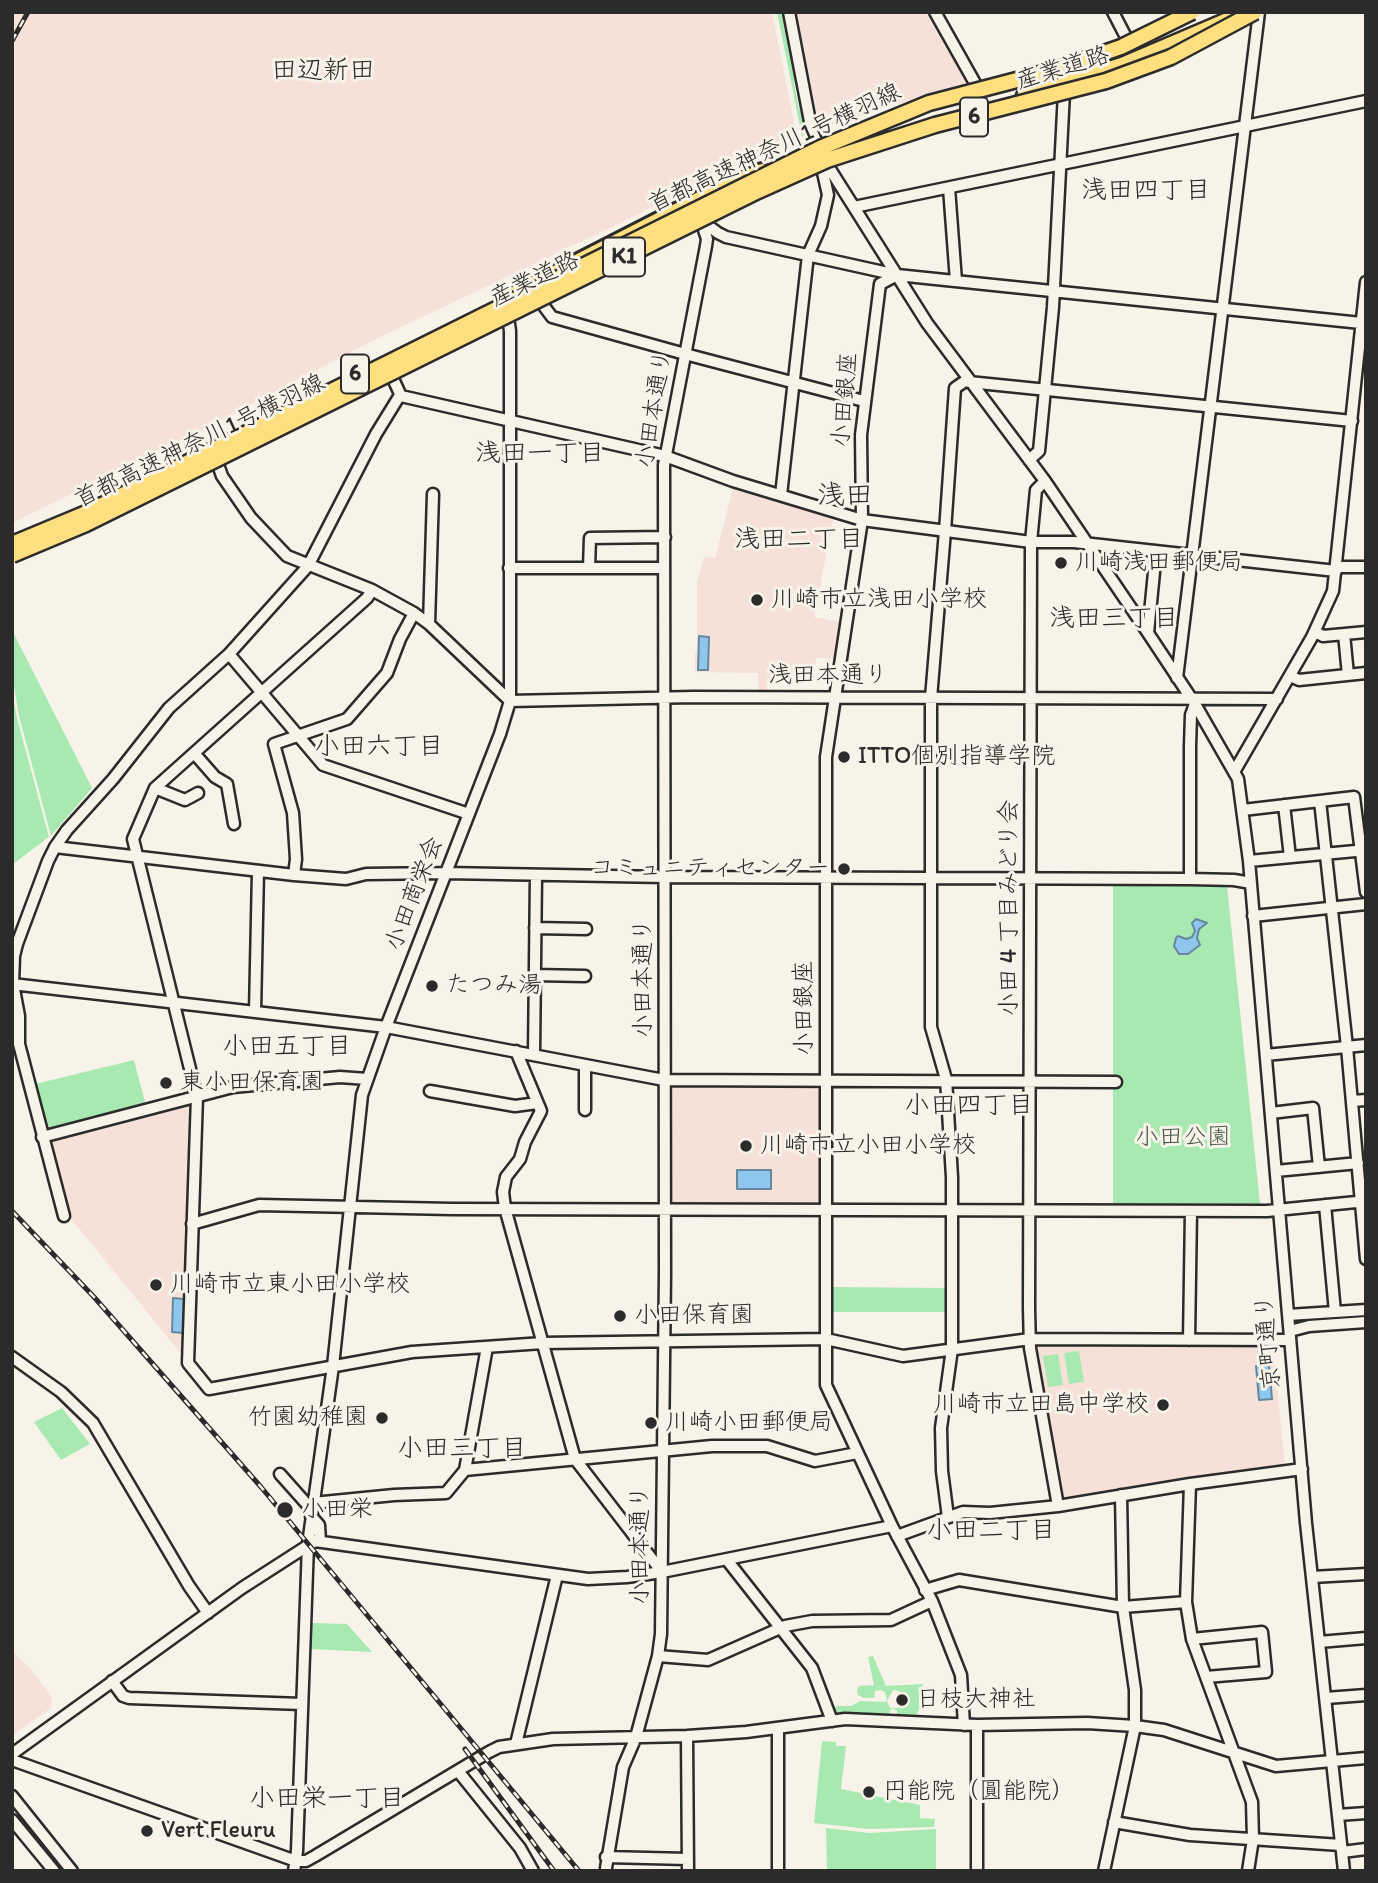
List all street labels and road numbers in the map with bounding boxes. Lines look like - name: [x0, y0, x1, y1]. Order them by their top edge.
- street label: 産業道路: [1013, 41, 1113, 97]
- street label: 首都高速神奈川1号横羽線: [644, 78, 906, 220]
- road number: 6: [960, 98, 988, 136]
- road number: K1: [603, 238, 645, 276]
- street label: 産業道路: [486, 246, 584, 314]
- street label: 小田本通り: [631, 347, 679, 471]
- street label: 小田銀座: [827, 351, 865, 449]
- road number: 6: [341, 354, 369, 394]
- street label: 首都高速神奈川1号横羽線: [70, 369, 330, 515]
- street label: 浅田本通り: [768, 662, 888, 690]
- street label: 小田 4 丁目みどり会: [996, 799, 1024, 1017]
- street label: 小田商栄会: [380, 833, 450, 955]
- street label: 小田本通り: [630, 918, 658, 1038]
- street label: 小田銀座: [791, 960, 819, 1056]
- street label: 京町通り: [1250, 1293, 1288, 1391]
- street label: 小田本通り: [627, 1485, 655, 1605]

